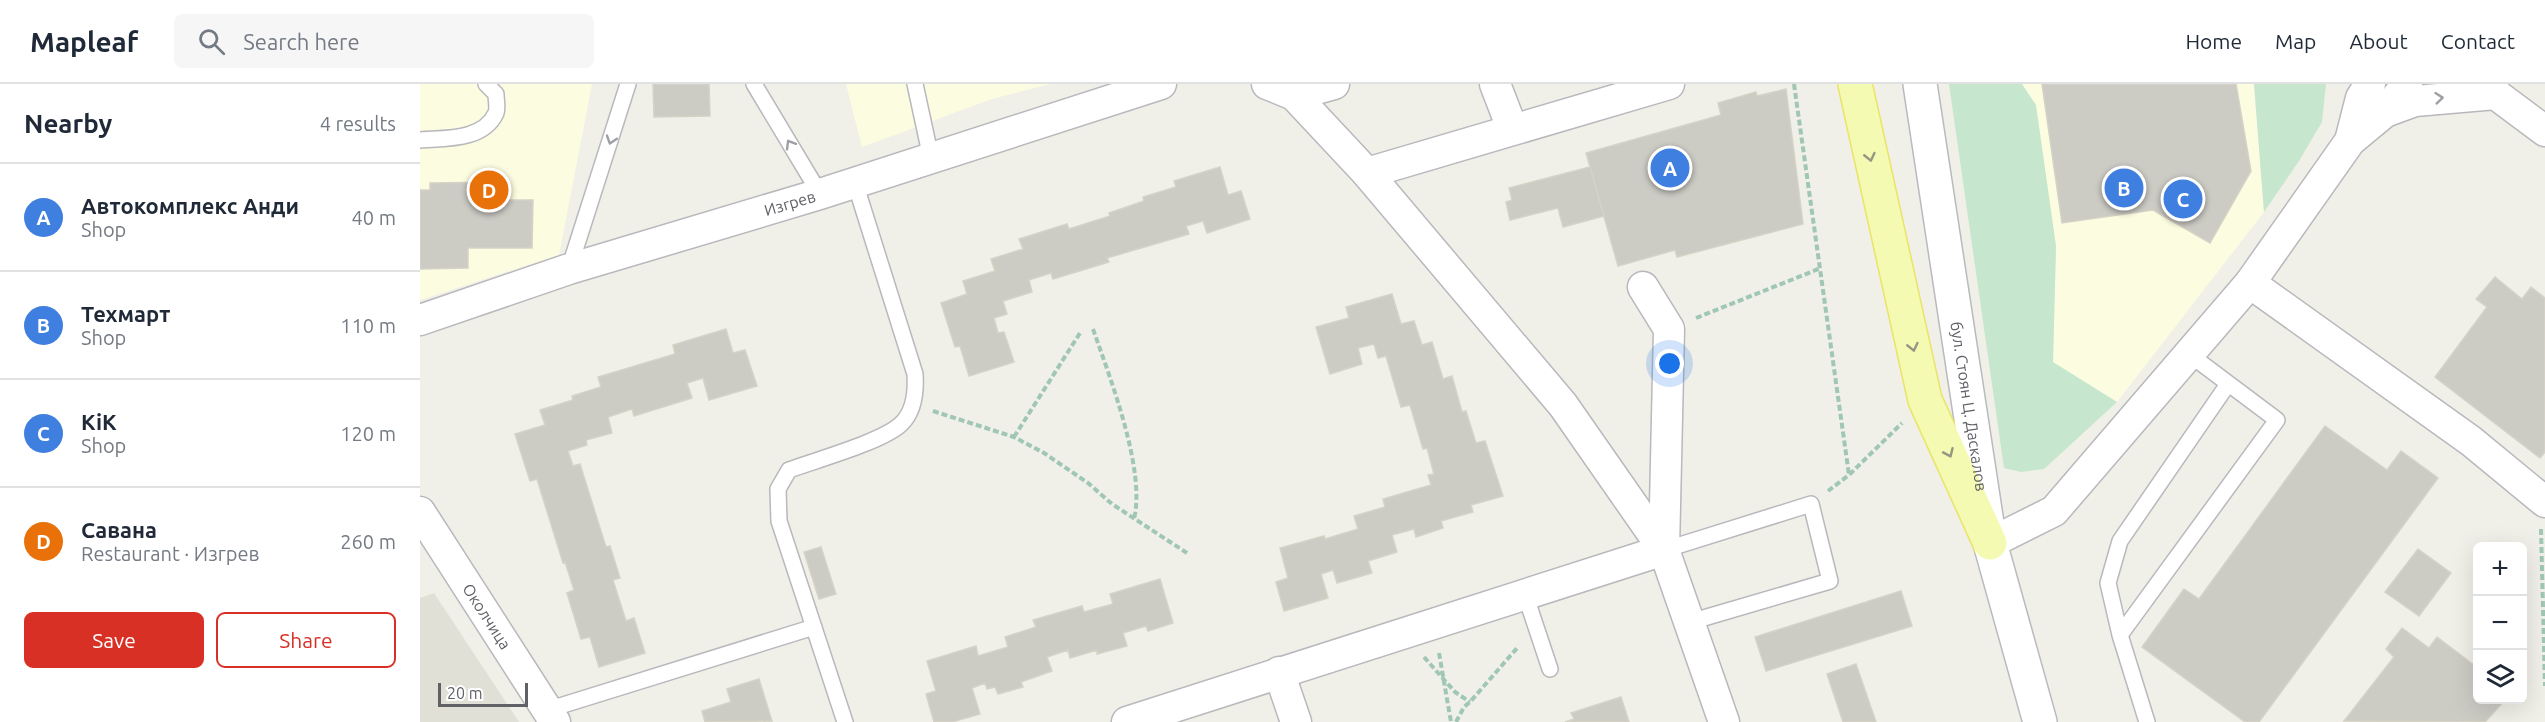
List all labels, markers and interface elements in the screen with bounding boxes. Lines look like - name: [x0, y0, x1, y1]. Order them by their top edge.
- search box: [174, 14, 594, 68]
- icon: search: [195, 25, 228, 58]
- text: Mapleaf: [30, 26, 138, 57]
- text: Search here: [243, 29, 360, 54]
- text: Home: [2185, 29, 2242, 53]
- text: Map: [2275, 29, 2316, 53]
- text: About: [2349, 29, 2408, 53]
- text: Contact: [2441, 29, 2515, 53]
- one-way arrow: [2435, 93, 2444, 105]
- text: Nearby: [24, 109, 112, 138]
- text: 4 results: [320, 112, 396, 135]
- one-way arrow: [605, 134, 618, 145]
- one-way arrow: [786, 140, 797, 150]
- pin: A: [1650, 146, 1690, 190]
- one-way arrow: [1863, 152, 1876, 162]
- pin: B: [2104, 166, 2144, 210]
- pin: D: [470, 168, 508, 212]
- pin: C: [2164, 176, 2202, 222]
- street label: Изгрев: [762, 187, 818, 219]
- text: Автокомплекс Анди: [81, 193, 299, 218]
- text: A: [36, 206, 51, 229]
- text: 40 m: [352, 206, 396, 229]
- text: Shop: [81, 218, 126, 241]
- text: Техмарт: [81, 301, 170, 326]
- text: B: [37, 314, 50, 337]
- text: 110 m: [340, 314, 396, 337]
- street label: бул. Стоян Ц. Даскалов: [1947, 320, 1991, 492]
- text: Shop: [81, 326, 126, 349]
- one-way arrow: [1906, 342, 1919, 352]
- your location: [1655, 349, 1684, 378]
- text: KiK: [81, 409, 117, 434]
- text: C: [37, 422, 50, 445]
- text: 120 m: [340, 422, 396, 445]
- text: Shop: [81, 434, 126, 457]
- one-way arrow: [1942, 447, 1954, 458]
- text: Савана: [81, 517, 157, 542]
- text: D: [36, 530, 51, 553]
- text: 260 m: [340, 530, 396, 553]
- text: Restaurant · Изгрев: [81, 542, 260, 565]
- map controls: [2473, 542, 2527, 704]
- button: +: [2473, 542, 2527, 596]
- street label: Околчица: [459, 580, 515, 653]
- button: −: [2473, 596, 2527, 650]
- button: Save: [24, 612, 204, 668]
- button: Share: [216, 612, 396, 668]
- button: layers: [2473, 650, 2527, 704]
- scale bar: [438, 680, 528, 708]
- text: 20 m: [447, 684, 483, 702]

